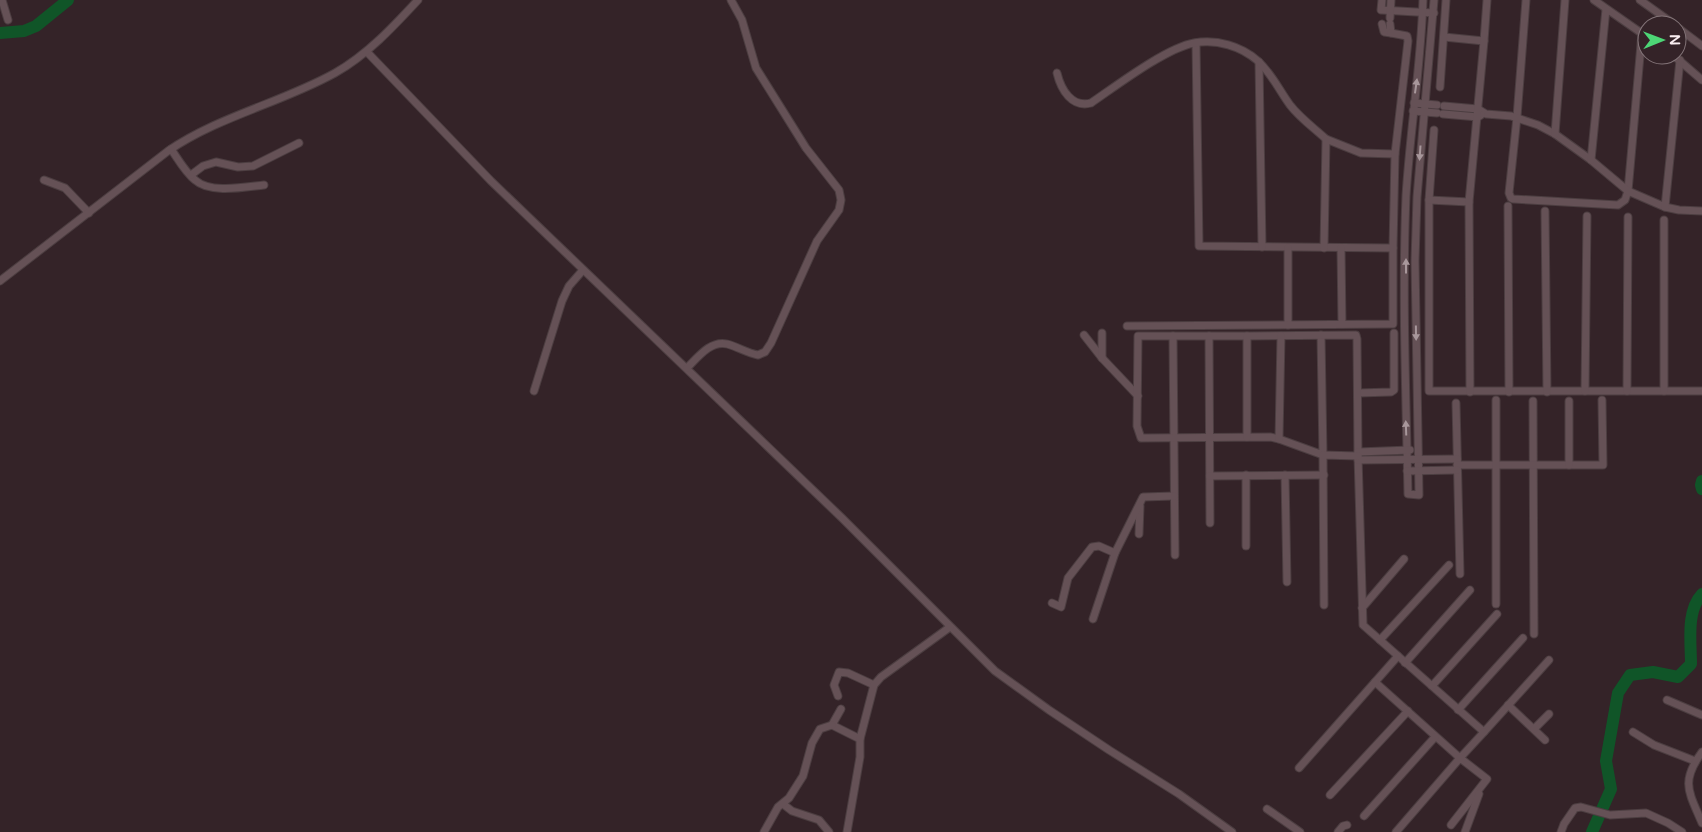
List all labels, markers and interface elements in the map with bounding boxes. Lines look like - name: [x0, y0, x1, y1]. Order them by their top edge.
- north arrow: [1637, 15, 1687, 65]
- text: N: [1666, 34, 1683, 46]
- one-way arrow: [1413, 78, 1421, 94]
- one-way arrow: [1416, 145, 1424, 161]
- one-way arrow: [1402, 258, 1410, 274]
- one-way arrow: [1412, 325, 1420, 341]
- one-way arrow: [1402, 420, 1410, 436]

